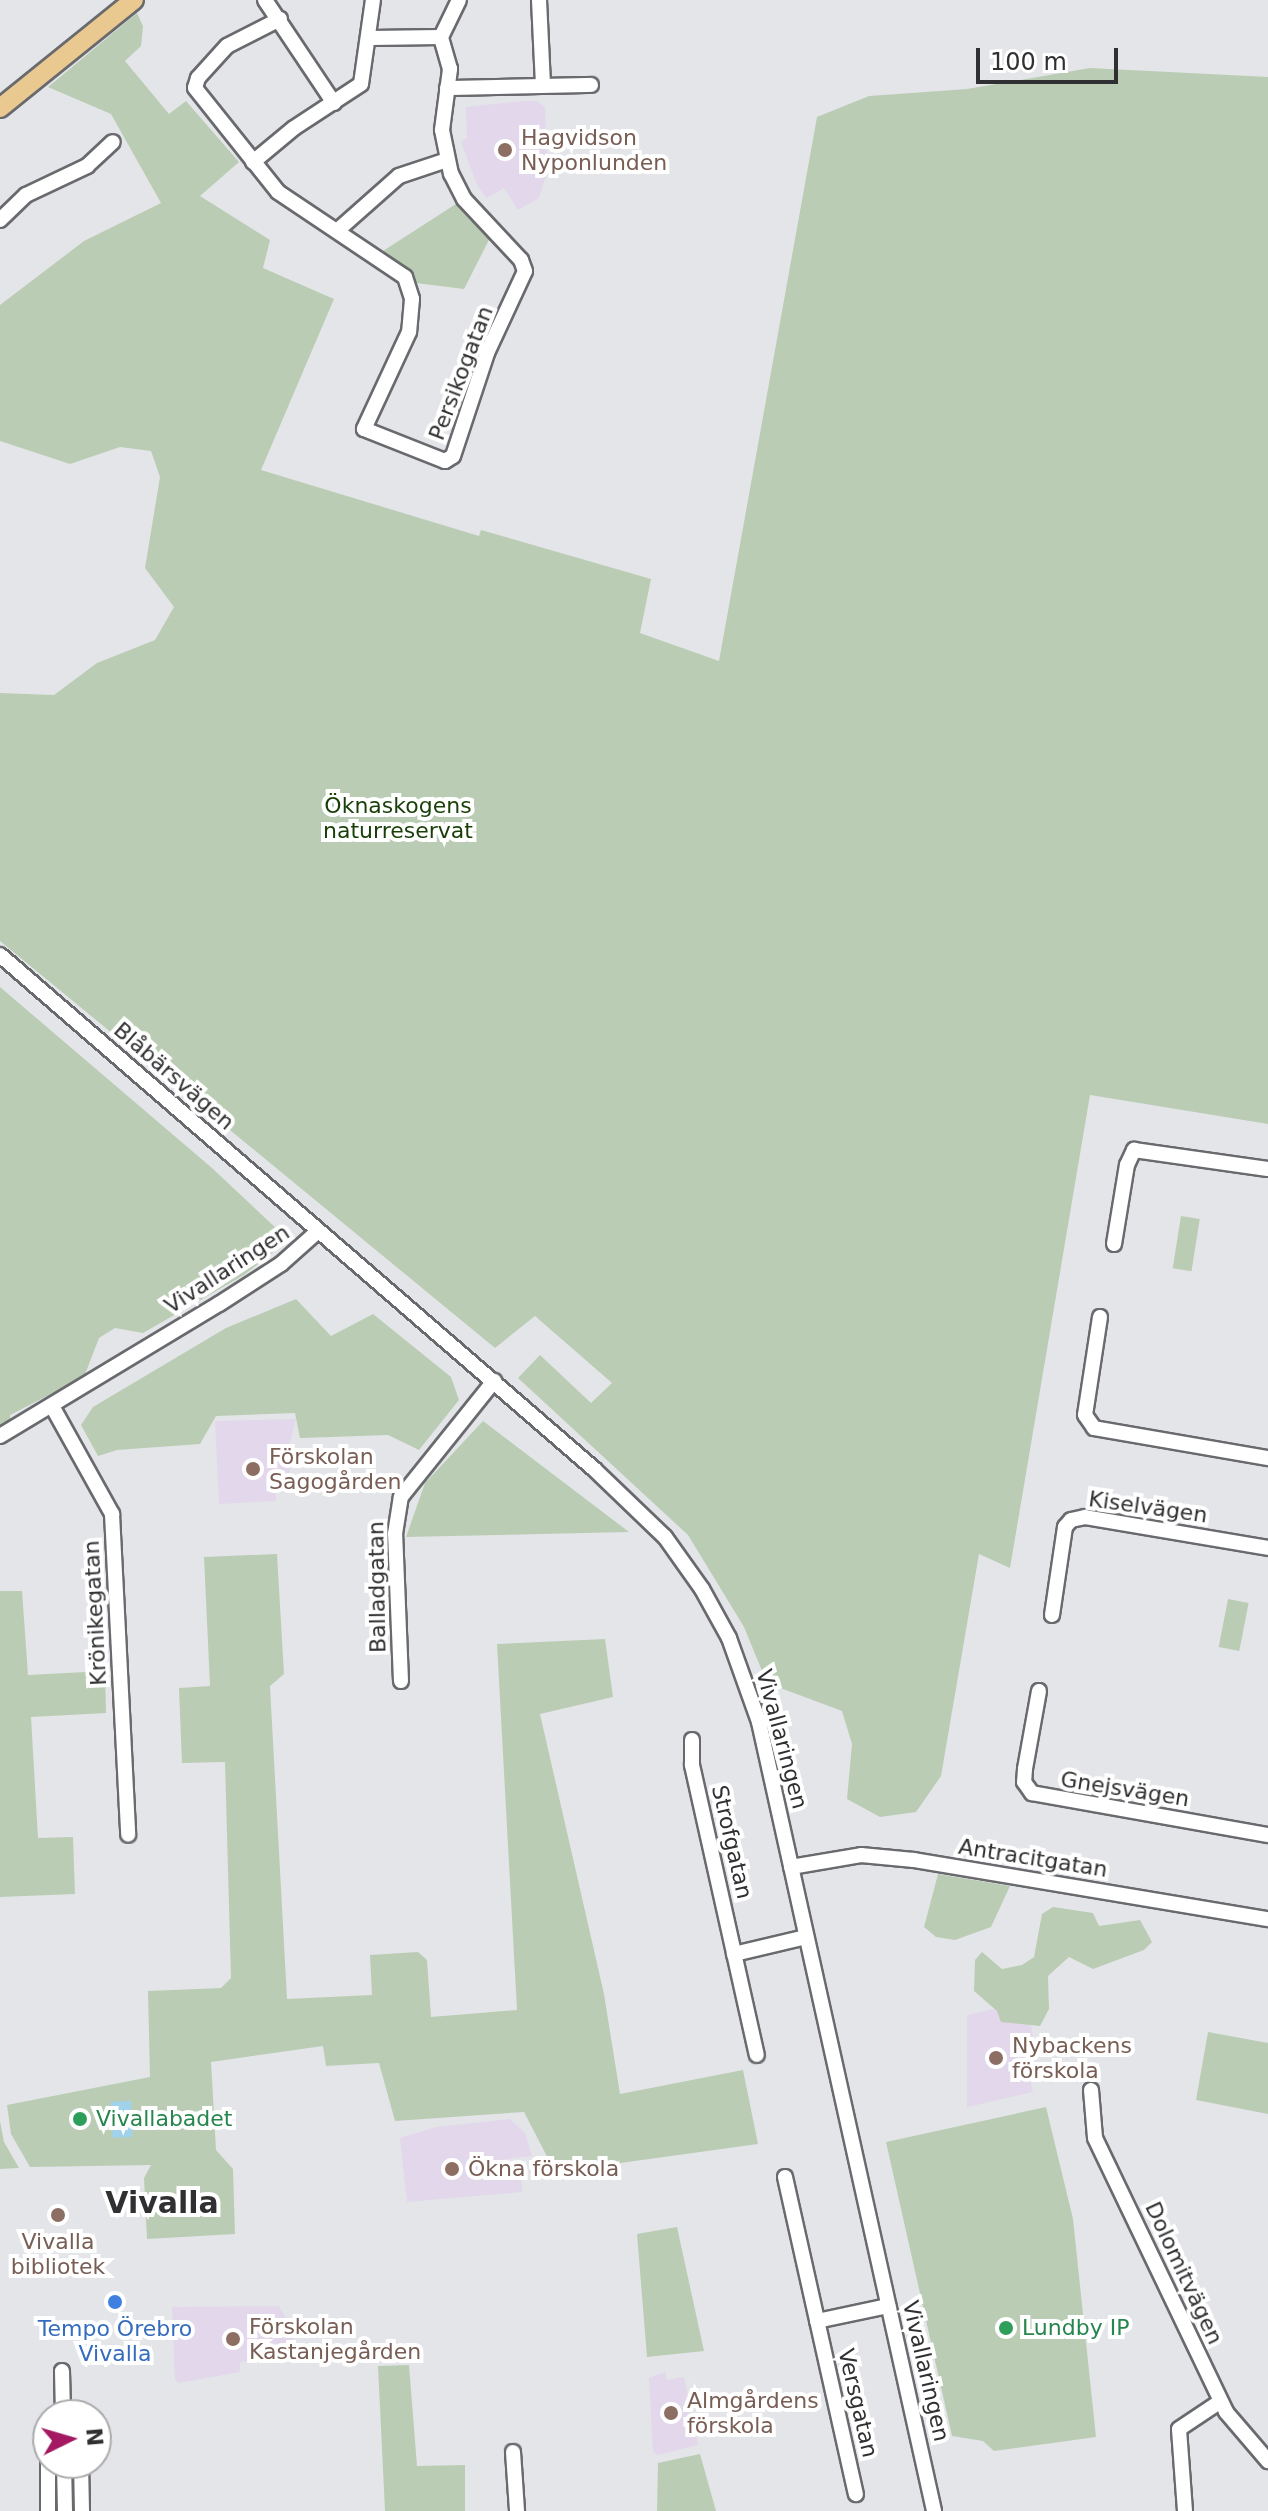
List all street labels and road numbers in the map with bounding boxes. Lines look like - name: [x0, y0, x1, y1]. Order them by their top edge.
- street label: Persikogatan: [423, 302, 499, 444]
- street label: Blåbärsvägen: [109, 1017, 239, 1135]
- street label: Vivallaringen: [160, 1219, 294, 1319]
- street label: Kiselvägen: [1087, 1486, 1209, 1528]
- street label: Balladgatan: [363, 1521, 391, 1653]
- street label: Krönikegatan: [78, 1540, 112, 1686]
- street label: Vivallaringen: [751, 1666, 813, 1812]
- street label: Gnejsvägen: [1059, 1766, 1191, 1812]
- street label: Strofgatan: [706, 1783, 758, 1901]
- street label: Antracitgatan: [957, 1833, 1109, 1883]
- street label: Dolomitvägen: [1139, 2198, 1229, 2348]
- street label: Vivallaringen: [897, 2298, 955, 2444]
- street label: Versgatan: [833, 2346, 883, 2460]

